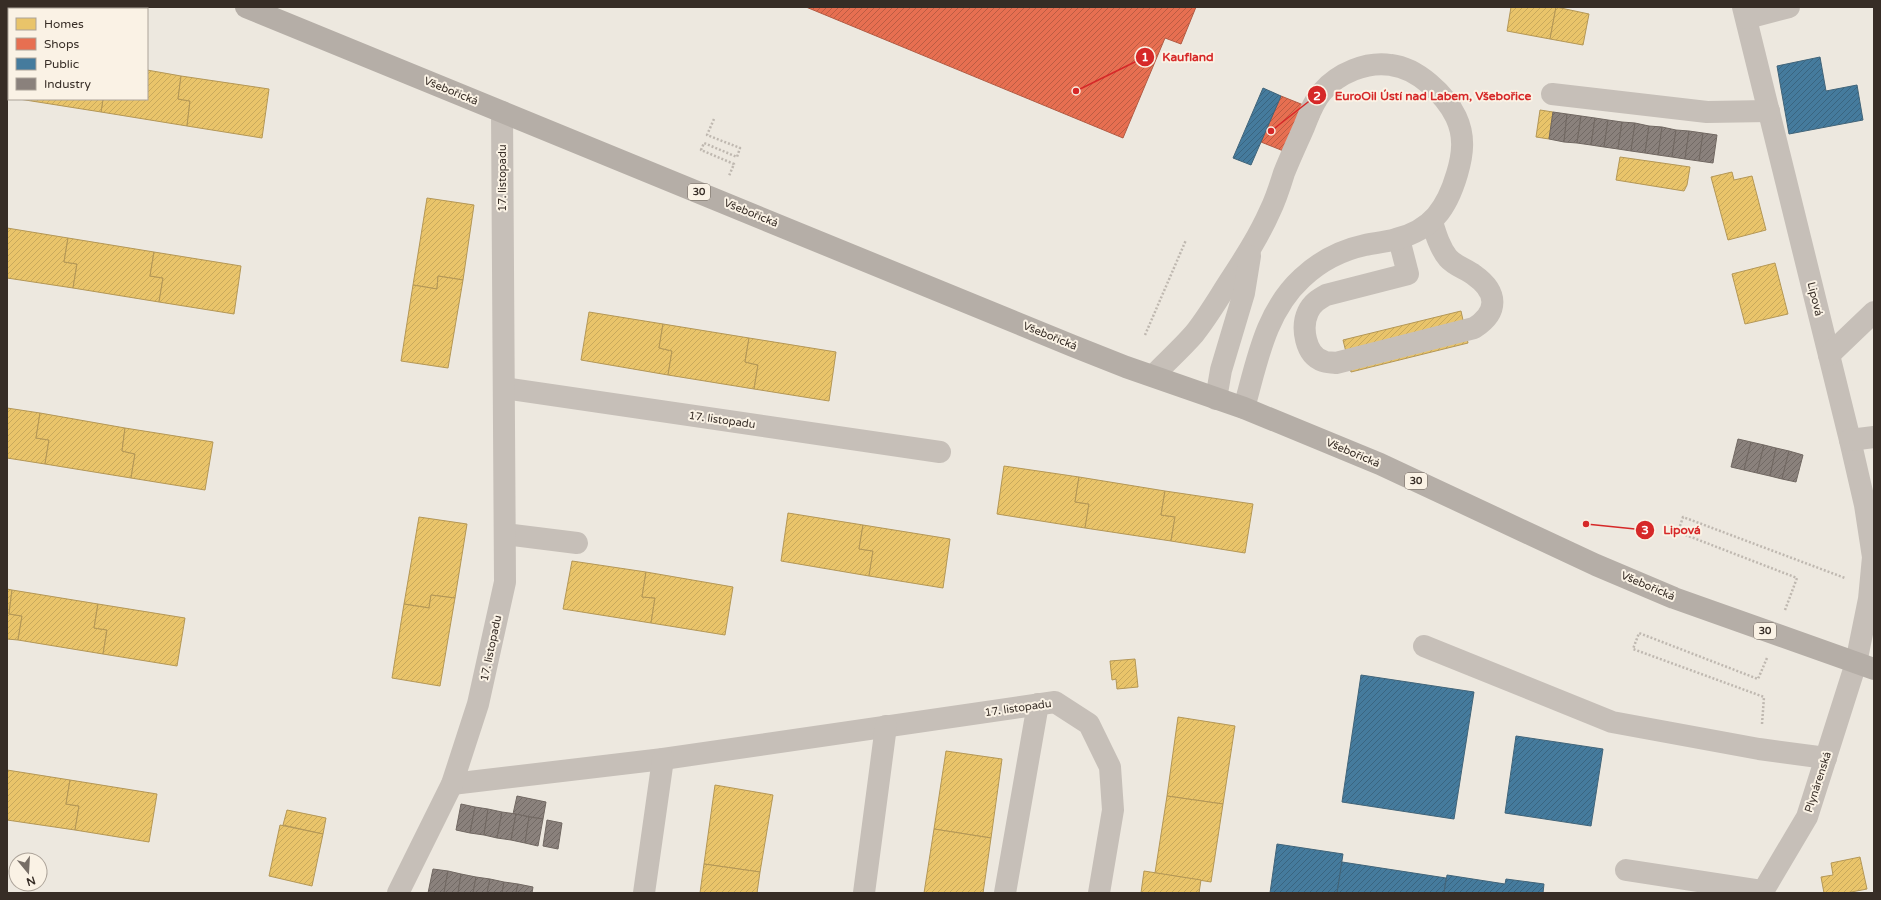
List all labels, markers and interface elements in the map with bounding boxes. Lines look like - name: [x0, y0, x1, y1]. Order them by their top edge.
- legend: [8, 8, 148, 100]
- text: Homes: [44, 17, 84, 31]
- text: Shops: [44, 37, 79, 51]
- callout: Kaufland: [1135, 45, 1222, 69]
- text: 1: [1141, 50, 1149, 64]
- text: Kaufland: [1162, 50, 1214, 64]
- text: Public: [44, 57, 79, 71]
- street label: Všebořická: [422, 74, 480, 108]
- text: Industry: [44, 77, 91, 91]
- callout: EuroOil Ústí nad Labem, Všebořice: [1307, 83, 1539, 107]
- text: 2: [1313, 89, 1321, 103]
- text: EuroOil Ústí nad Labem, Všebořice: [1335, 89, 1531, 103]
- street label: 17. listopadu: [496, 144, 509, 212]
- road number: 30: [688, 184, 710, 200]
- street label: Všebořická: [722, 196, 780, 230]
- street label: Lipová: [1805, 281, 1825, 317]
- street label: Všebořická: [1021, 319, 1079, 353]
- street label: 17. listopadu: [688, 409, 756, 431]
- street label: Všebořická: [1324, 436, 1382, 470]
- road number: 30: [1405, 473, 1427, 489]
- callout: Lipová: [1635, 518, 1709, 542]
- text: 3: [1641, 523, 1649, 537]
- text: Lipová: [1663, 523, 1701, 538]
- street label: Všebořická: [1619, 569, 1677, 603]
- street label: 17. listopadu: [478, 614, 504, 682]
- road number: 30: [1754, 623, 1776, 639]
- street label: 17. listopadu: [984, 697, 1052, 719]
- street label: Plynárenská: [1802, 750, 1834, 814]
- north arrow: [8, 852, 48, 892]
- text: N: [25, 873, 37, 889]

